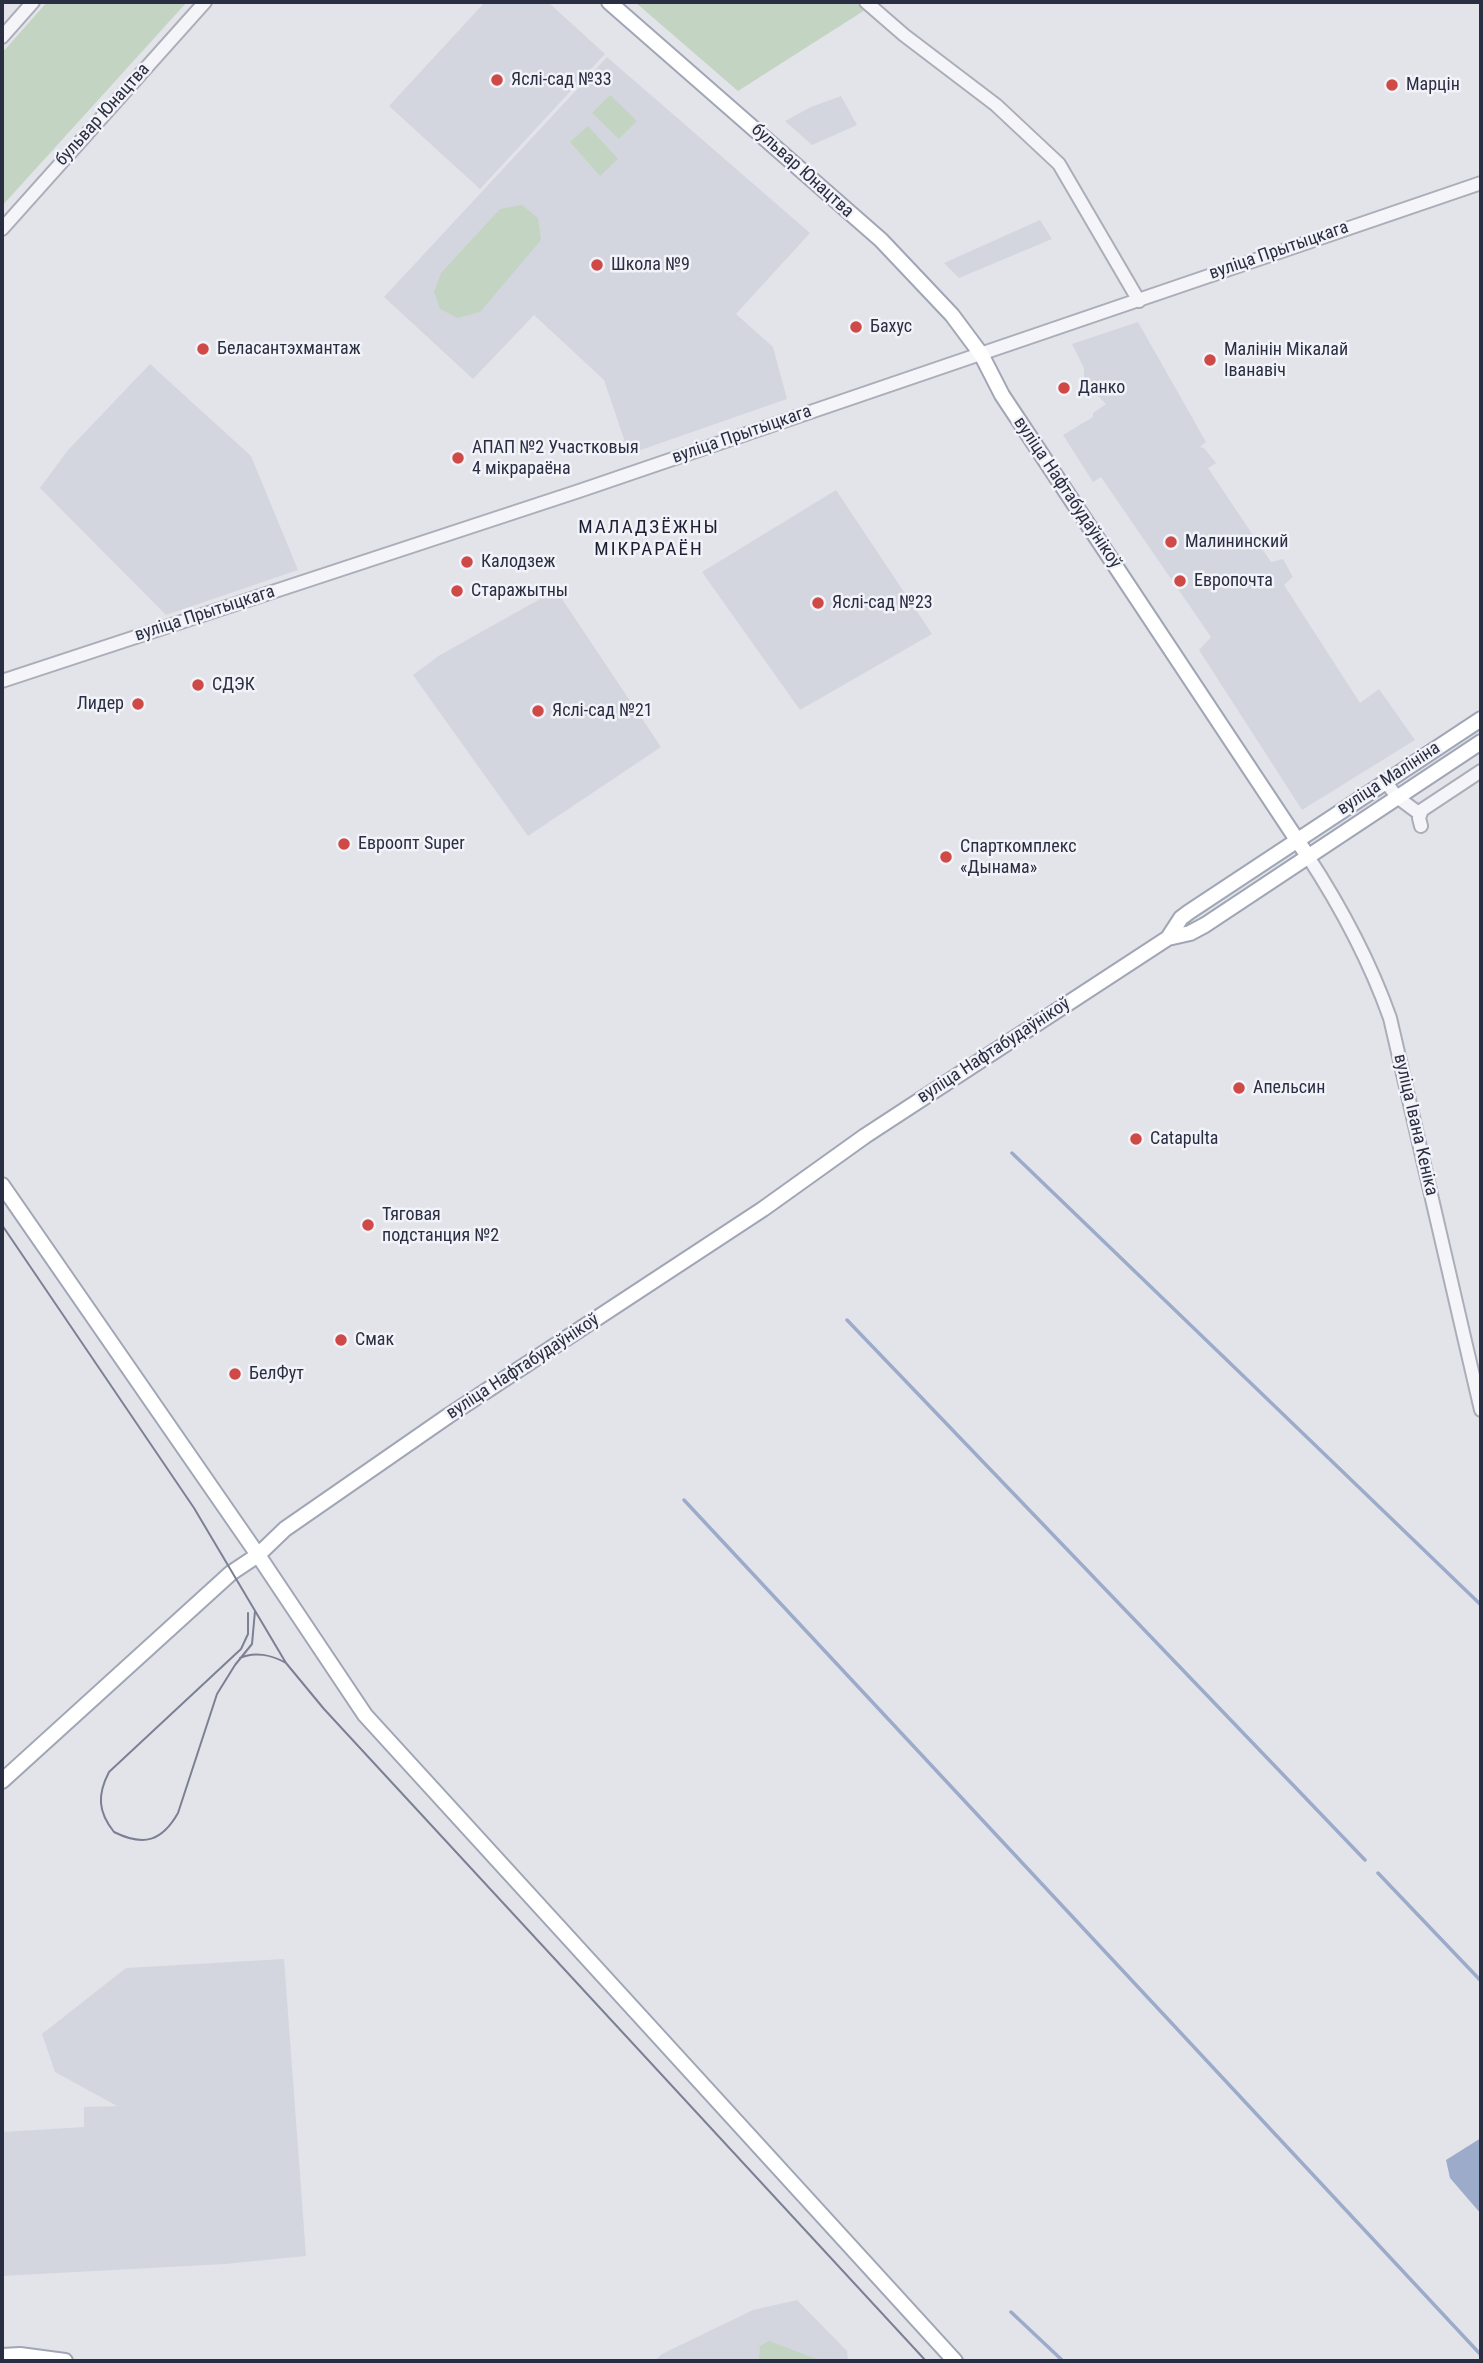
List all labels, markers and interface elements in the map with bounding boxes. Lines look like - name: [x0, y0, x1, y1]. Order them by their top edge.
- street label: бульвар Юнацтва: [51, 59, 155, 171]
- place label: Яслі-сад №33: [511, 69, 612, 91]
- marker: Яслі-сад №33: [489, 72, 505, 88]
- place label: Марцін: [1406, 74, 1460, 96]
- marker: Марцін: [1384, 77, 1400, 93]
- street label: бульвар Юнацтва: [746, 119, 858, 223]
- street label: вуліца Прытыцкага: [1207, 217, 1351, 285]
- place label: Школа №9: [611, 254, 690, 276]
- marker: Школа №9: [589, 257, 605, 273]
- place label: Бахус: [870, 316, 912, 338]
- marker: Бахус: [848, 319, 864, 335]
- place label: Беласантэхмантаж: [217, 338, 361, 360]
- place label: Малінін Мікалай Іванавіч: [1224, 339, 1348, 382]
- marker: Беласантэхмантаж: [195, 341, 211, 357]
- marker: Малінін Мікалай Іванавіч: [1202, 352, 1218, 368]
- place label: Данко: [1078, 377, 1125, 399]
- marker: Данко: [1056, 380, 1072, 396]
- street label: вуліца Прытыцкага: [670, 401, 814, 469]
- street label: вуліца Нафтабудаўнікоў: [1008, 413, 1126, 573]
- place label: АПАП №2 Участковыя 4 мікрараёна: [472, 437, 639, 480]
- marker: АПАП №2 Участковыя 4 мікрараёна: [450, 450, 466, 466]
- district label: МАЛАДЗЁЖНЫ МІКРАРАЁН: [579, 517, 719, 561]
- place label: Малининский: [1185, 531, 1288, 553]
- marker: Малининский: [1163, 534, 1179, 550]
- place label: Калодзеж: [481, 551, 555, 573]
- marker: Калодзеж: [459, 554, 475, 570]
- place label: Европочта: [1194, 570, 1273, 592]
- marker: Европочта: [1172, 573, 1188, 589]
- place label: Старажытны: [471, 580, 568, 602]
- street label: вуліца Прытыцкага: [132, 581, 278, 647]
- marker: Старажытны: [449, 583, 465, 599]
- place label: Яслі-сад №23: [832, 592, 933, 614]
- marker: Яслі-сад №23: [810, 595, 826, 611]
- place label: СДЭК: [212, 674, 255, 696]
- marker: СДЭК: [190, 677, 206, 693]
- place label: Лидер: [77, 693, 124, 715]
- marker: Лидер: [130, 696, 146, 712]
- place label: Яслі-сад №21: [552, 700, 653, 722]
- marker: Яслі-сад №21: [530, 703, 546, 719]
- street label: вуліца Малініна: [1334, 738, 1444, 820]
- place label: Евроопт Super: [358, 833, 465, 855]
- marker: Евроопт Super: [336, 836, 352, 852]
- place label: Спарткомплекс «Дынама»: [960, 836, 1077, 878]
- marker: Спарткомплекс «Дынама»: [938, 849, 954, 865]
- street label: вуліца Нафтабудаўнікоў: [914, 994, 1074, 1108]
- street label: вуліца Івана Кеніка: [1388, 1052, 1442, 1198]
- place label: Апельсин: [1253, 1077, 1325, 1099]
- marker: Апельсин: [1231, 1080, 1247, 1096]
- place label: Catapulta: [1150, 1128, 1218, 1150]
- marker: Catapulta: [1128, 1131, 1144, 1147]
- place label: Тяговая подстанция №2: [382, 1204, 499, 1246]
- marker: Тяговая подстанция №2: [360, 1217, 376, 1233]
- street label: вуліца Нафтабудаўнікоў: [443, 1310, 603, 1424]
- place label: Смак: [355, 1329, 394, 1351]
- marker: Смак: [333, 1332, 349, 1348]
- place label: БелФут: [249, 1363, 304, 1385]
- marker: БелФут: [227, 1366, 243, 1382]

